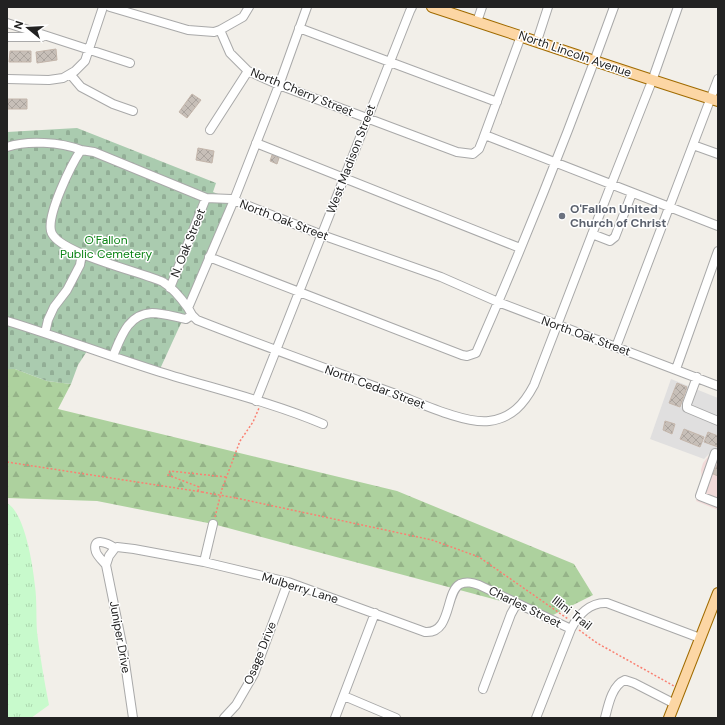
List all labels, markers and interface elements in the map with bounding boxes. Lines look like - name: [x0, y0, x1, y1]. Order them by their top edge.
- north arrow: [8, 8, 48, 48]
- text: N: [11, 19, 26, 31]
- street label: North Lincoln Avenue: [516, 27, 634, 81]
- street label: North Cherry Street: [248, 64, 356, 120]
- street label: West Madison Street: [323, 102, 379, 216]
- street label: North Oak Street: [237, 196, 331, 244]
- place label: O'Fallon United Church of Christ: [570, 201, 666, 231]
- street label: N. Oak Street: [167, 206, 209, 280]
- marker: O'Fallon United Church of Christ: [557, 211, 567, 221]
- park label: O'Fallon Public Cemetery: [60, 232, 152, 262]
- street label: North Oak Street: [539, 312, 633, 360]
- street label: North Cedar Street: [323, 361, 428, 413]
- street label: Mulberry Lane: [260, 569, 340, 607]
- street label: Charles Street: [486, 582, 564, 632]
- street label: Illini Trail: [549, 592, 595, 634]
- street label: Juniper Drive: [106, 600, 134, 675]
- street label: Osage Drive: [240, 619, 280, 687]

